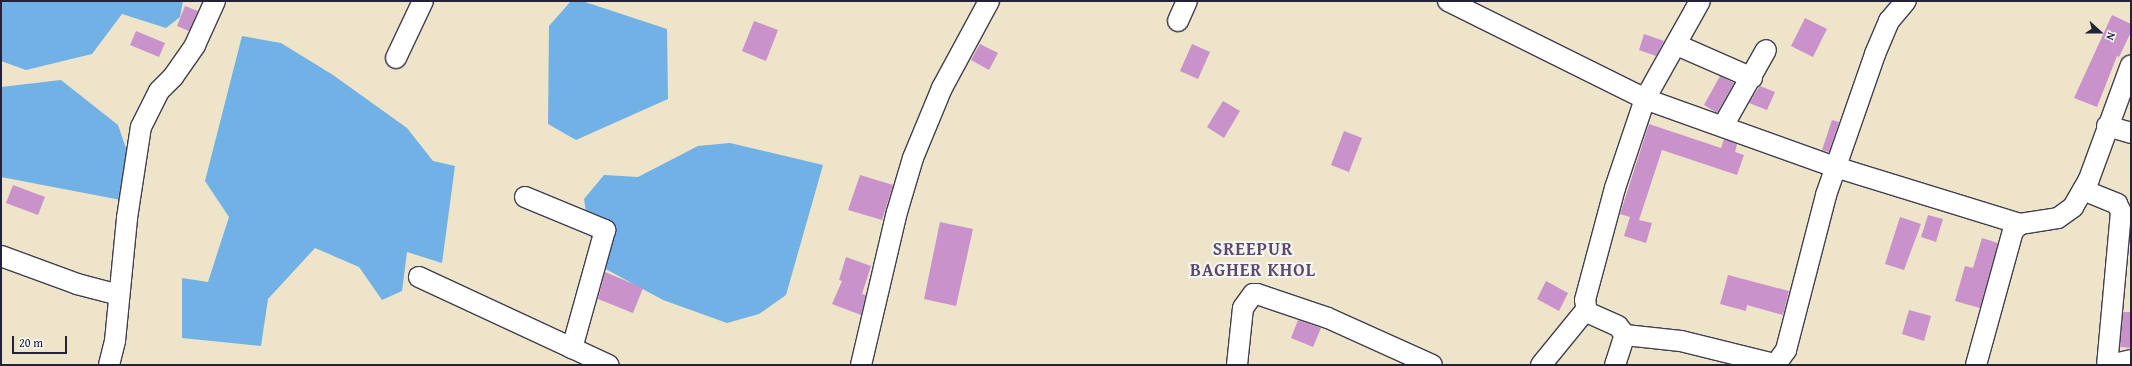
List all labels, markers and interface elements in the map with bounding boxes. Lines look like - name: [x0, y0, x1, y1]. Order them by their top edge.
- north arrow: [2080, 12, 2120, 52]
- text: N: [2102, 30, 2120, 43]
- district label: SREEPUR BAGHER KHOL: [1190, 239, 1316, 282]
- scale bar: [14, 328, 69, 354]
- text: 20 m: [19, 334, 43, 351]

